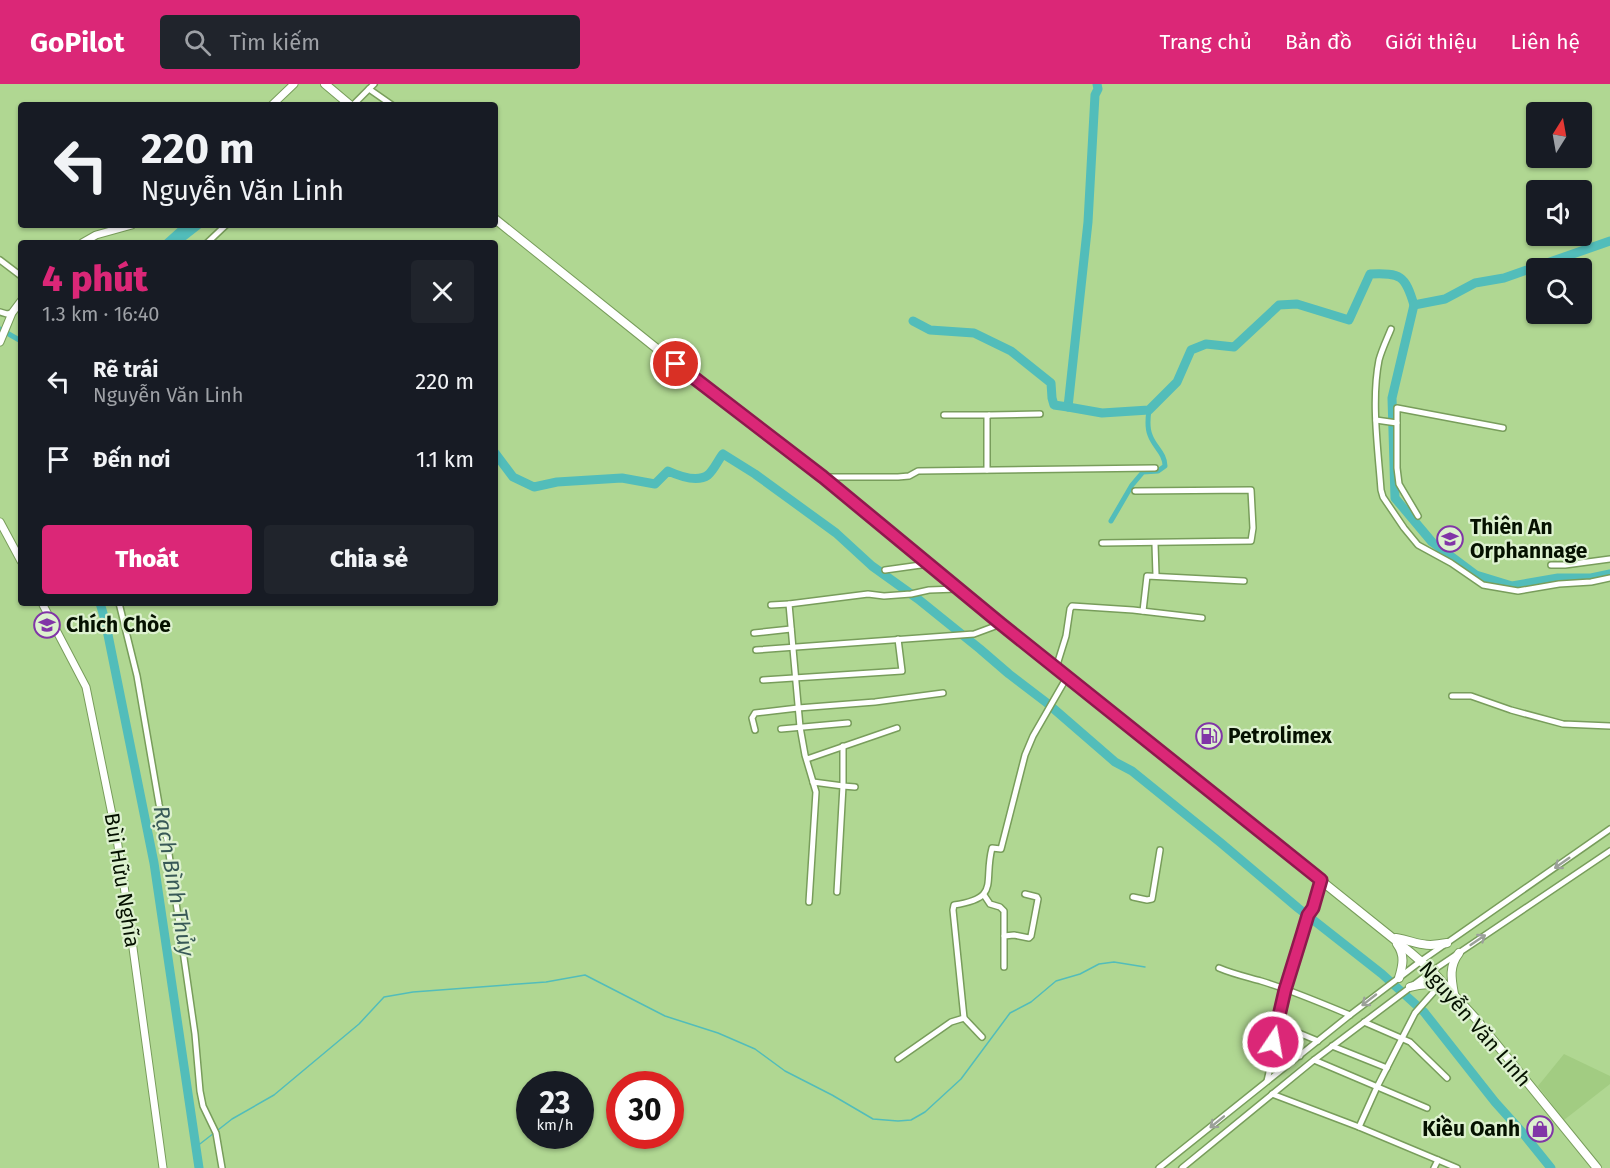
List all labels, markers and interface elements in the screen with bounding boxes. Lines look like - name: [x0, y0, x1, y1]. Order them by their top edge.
- search box: [160, 15, 580, 69]
- text: GoPilot: [30, 26, 124, 59]
- icon: search: [181, 26, 214, 59]
- text: Tìm kiếm: [229, 29, 320, 56]
- text: Trang chủ: [1160, 29, 1252, 55]
- text: Bản đồ: [1285, 29, 1352, 55]
- text: Giới thiệu: [1385, 29, 1478, 55]
- text: Liên hệ: [1511, 29, 1580, 55]
- north arrow: [1526, 102, 1592, 168]
- map controls: [1526, 102, 1592, 324]
- text: 220 m: [141, 124, 254, 174]
- icon: left: [42, 126, 120, 204]
- text: Nguyễn Văn Linh: [141, 175, 344, 207]
- button: sound: [1526, 180, 1592, 246]
- text: 4 phút: [42, 257, 148, 301]
- button: search: [1526, 258, 1592, 324]
- button: close: [411, 260, 474, 323]
- text: 1.3 km · 16:40: [42, 302, 160, 326]
- pin: [650, 338, 701, 389]
- icon: arrive: [659, 347, 692, 380]
- text: Rẽ trái: [93, 356, 158, 383]
- icon: left: [42, 365, 75, 398]
- text: 220 m: [415, 368, 474, 395]
- text: Nguyễn Văn Linh: [93, 383, 243, 407]
- icon: arrive: [42, 443, 75, 476]
- text: Đến nơi: [93, 446, 170, 473]
- text: 1.1 km: [416, 446, 474, 473]
- place label: Thiên An Orphannage: [1470, 514, 1588, 564]
- school or university icon: Thiên An Orphannage: [1435, 524, 1465, 554]
- button: Thoát: [42, 525, 252, 594]
- button: Chia sẻ: [264, 525, 474, 594]
- school or university icon: Chích Chòe: [32, 610, 62, 640]
- place label: Chích Chòe: [66, 612, 171, 638]
- fuel station icon: Petrolimex: [1194, 721, 1224, 751]
- place label: Petrolimex: [1228, 723, 1332, 749]
- water label: Rạch Bình Thủy: [147, 804, 201, 960]
- street label: Bùi Hữu Nghĩa: [99, 811, 145, 949]
- one-way arrow: [1554, 857, 1571, 869]
- one-way arrow: [1469, 934, 1486, 946]
- street label: Nguyễn Văn Linh: [1413, 956, 1537, 1092]
- one-way arrow: [1361, 994, 1377, 1007]
- position arrow: [1241, 1010, 1305, 1074]
- speed limit sign: 30: [606, 1071, 684, 1149]
- text: 23: [540, 1085, 570, 1121]
- place label: Kiều Oanh: [1422, 1114, 1520, 1142]
- shop icon: Kiều Oanh: [1525, 1114, 1555, 1144]
- text: km/h: [536, 1116, 574, 1134]
- one-way arrow: [1209, 1116, 1225, 1129]

